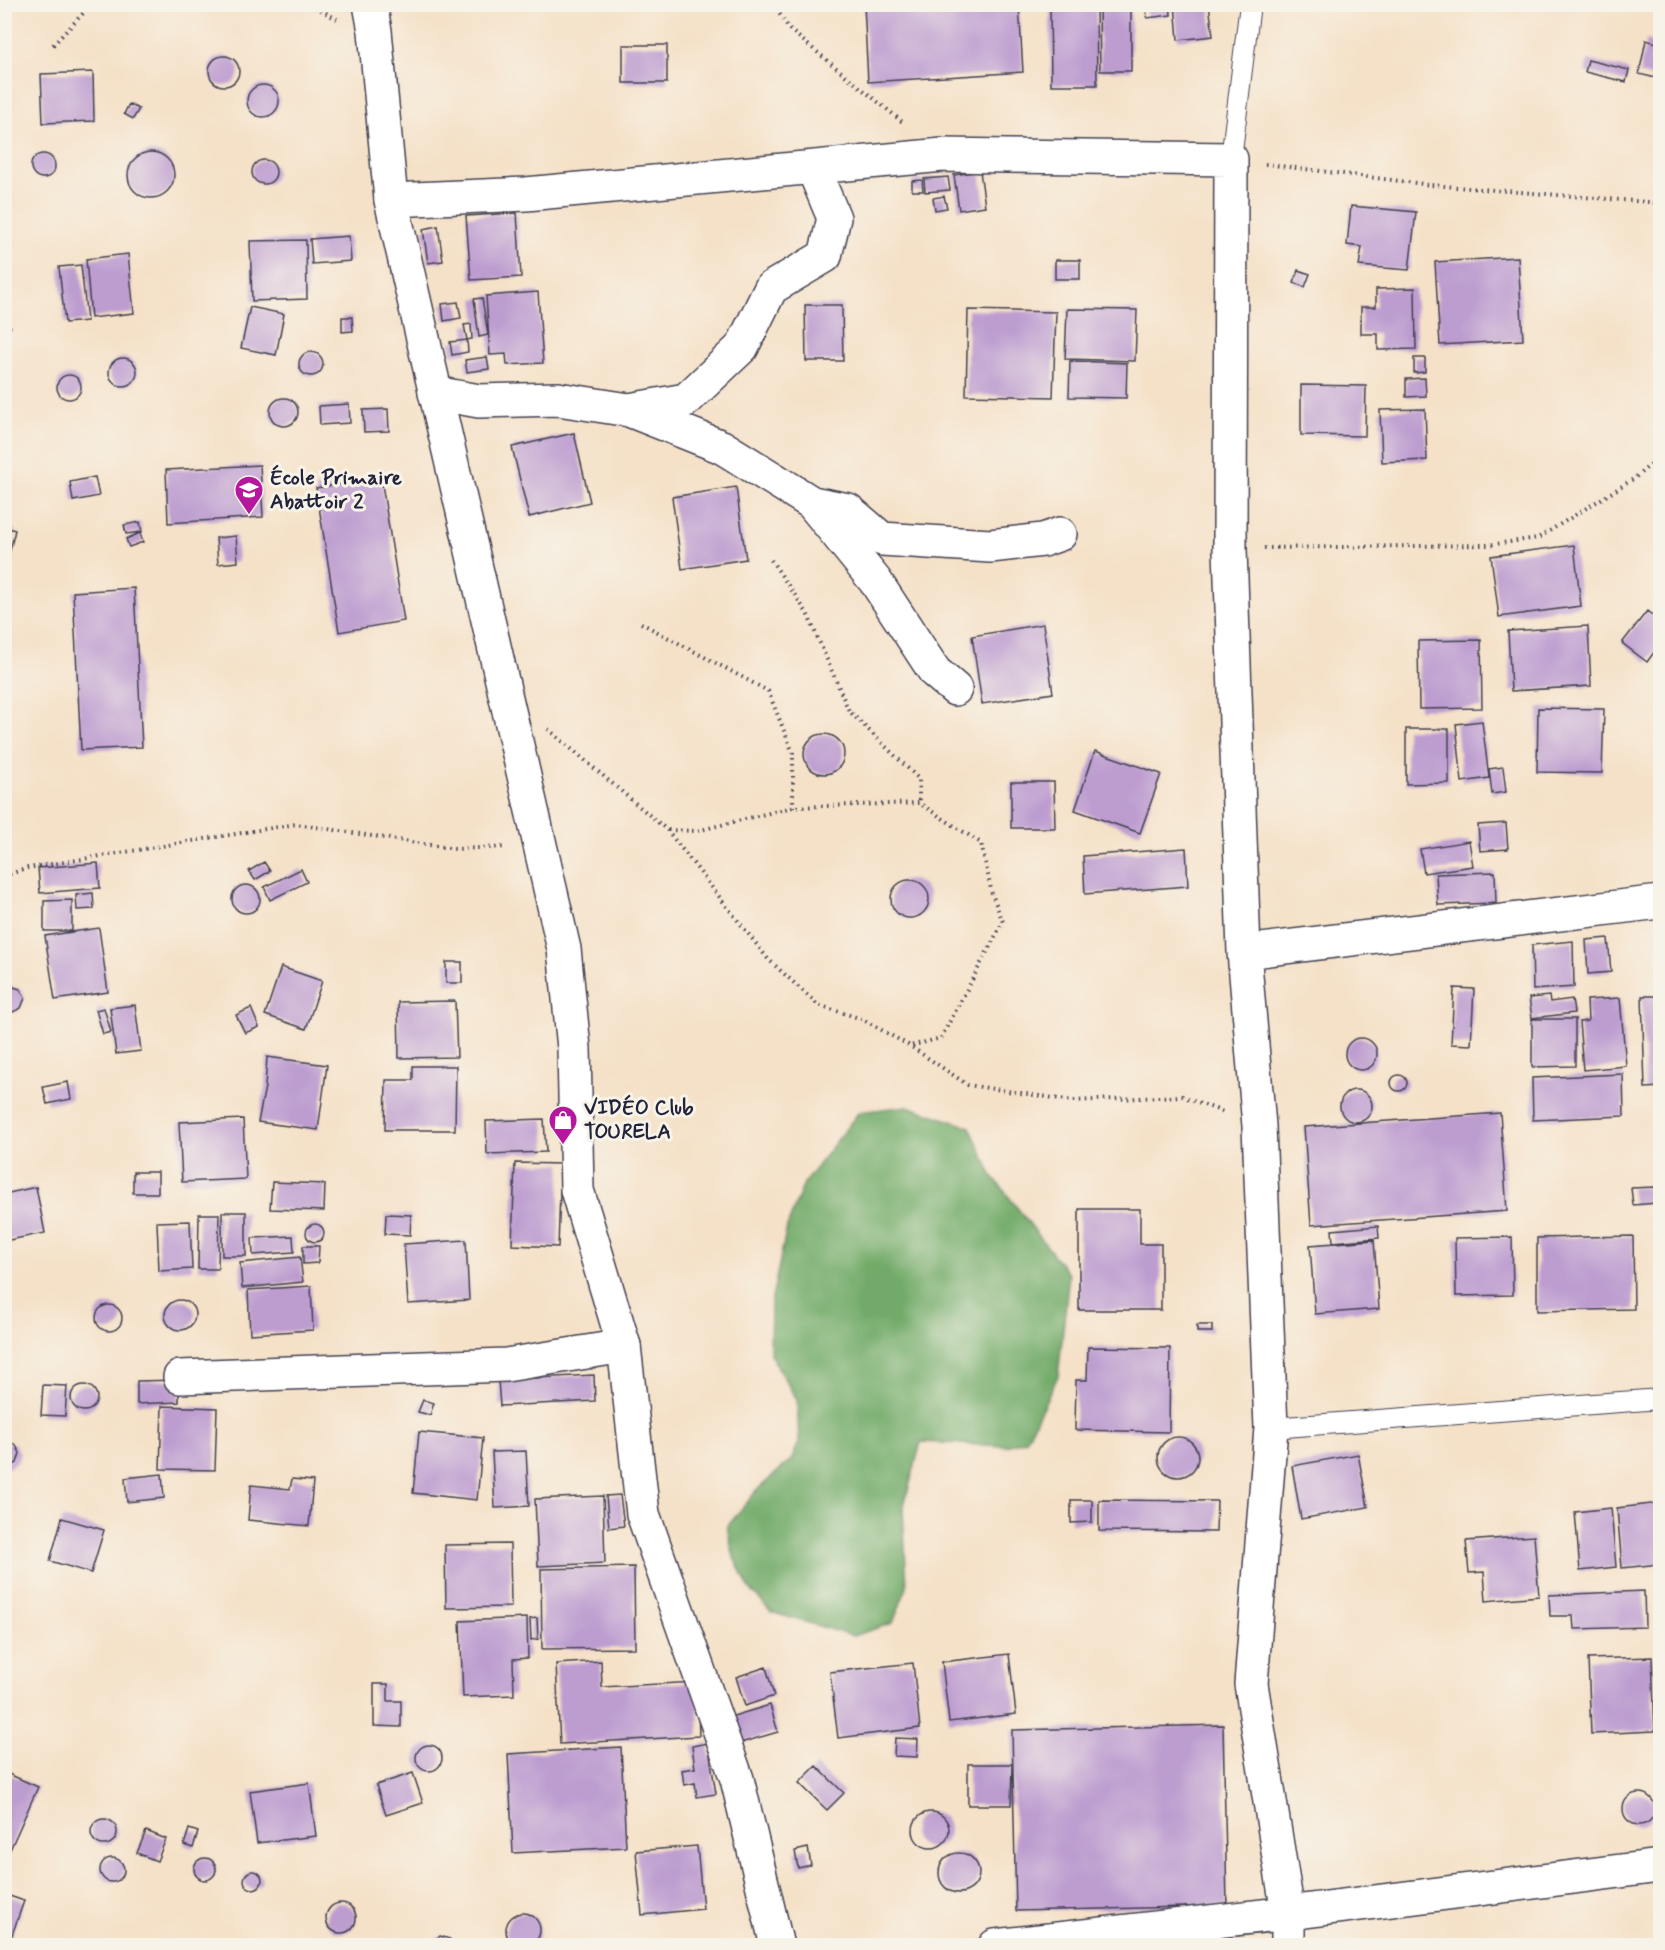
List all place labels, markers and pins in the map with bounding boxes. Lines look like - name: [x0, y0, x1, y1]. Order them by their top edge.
- place label: École Primaire Abattoir 2: [270, 464, 402, 516]
- school or university icon: École Primaire Abattoir 2: [233, 474, 265, 516]
- place label: VIDÉO Club TOURELA: [584, 1094, 694, 1146]
- shop icon: VIDÉO Club TOURELA: [547, 1104, 579, 1146]

